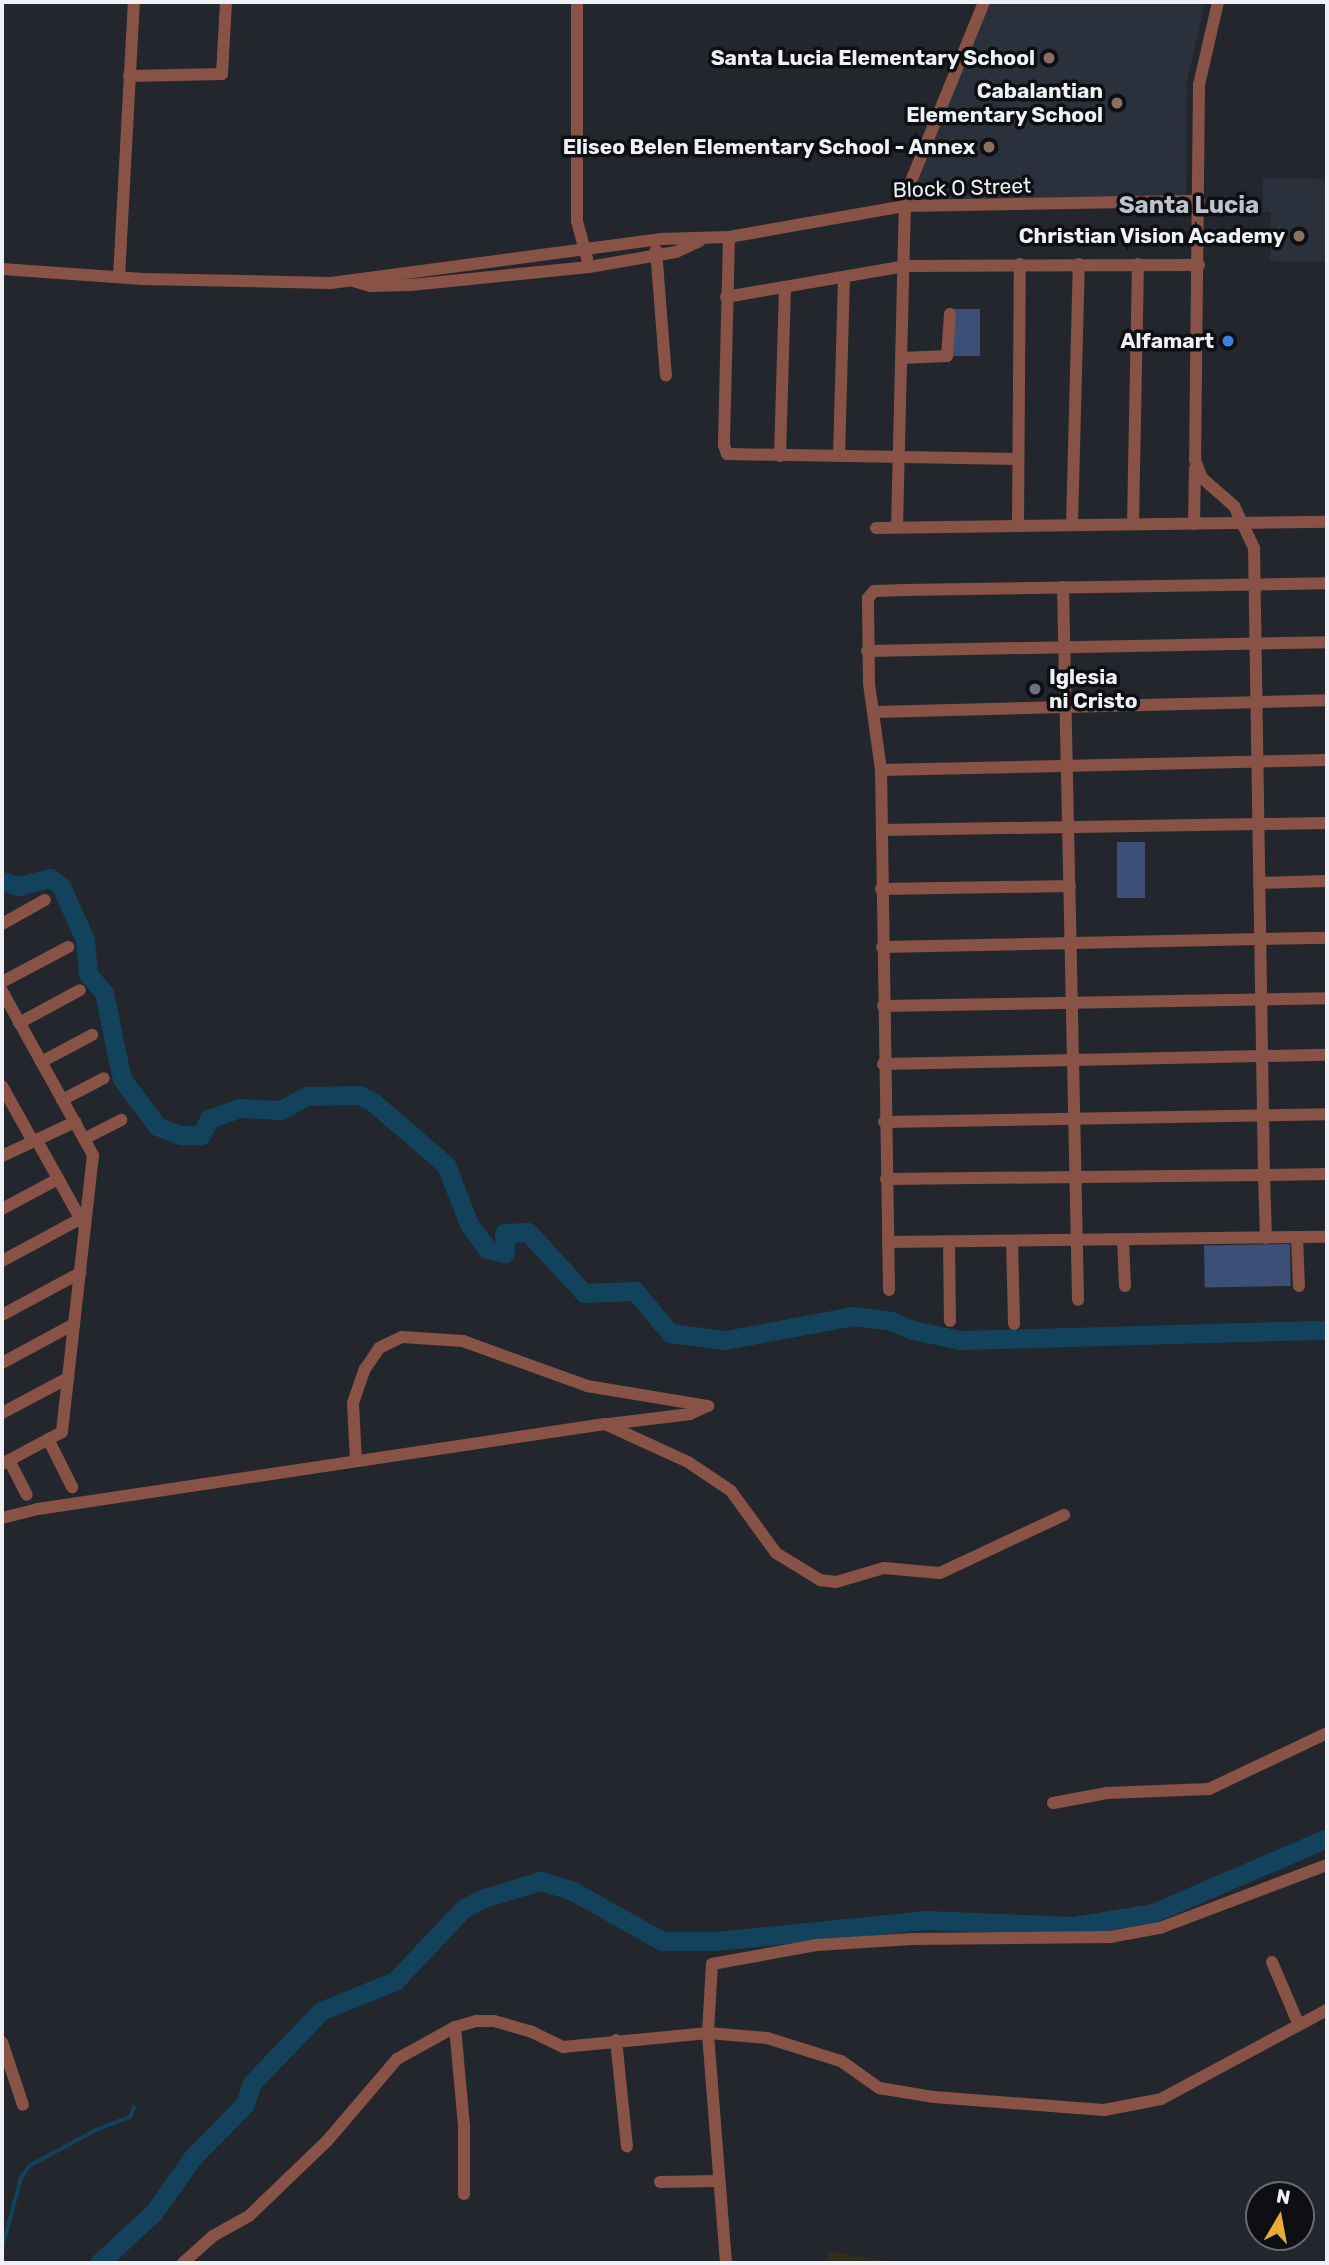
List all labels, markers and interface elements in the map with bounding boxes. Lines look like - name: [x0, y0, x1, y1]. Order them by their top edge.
- place label: Santa Lucia Elementary School: [710, 45, 1035, 71]
- marker: Santa Lucia Elementary School: [1041, 50, 1057, 66]
- place label: Cabalantian Elementary School: [906, 78, 1103, 128]
- marker: Cabalantian Elementary School: [1109, 95, 1125, 111]
- place label: Eliseo Belen Elementary School - Annex: [562, 134, 975, 160]
- marker: Eliseo Belen Elementary School - Annex: [981, 139, 997, 155]
- street label: Block O Street: [892, 173, 1032, 203]
- district label: Santa Lucia: [1119, 192, 1259, 220]
- place label: Christian Vision Academy: [1018, 223, 1285, 249]
- marker: Christian Vision Academy: [1291, 228, 1307, 244]
- place label: Alfamart: [1120, 328, 1214, 354]
- marker: Alfamart: [1220, 333, 1236, 349]
- place label: Iglesia ni Cristo: [1049, 664, 1137, 714]
- marker: Iglesia ni Cristo: [1027, 681, 1043, 697]
- north arrow: [1245, 2181, 1315, 2251]
- text: N: [1275, 2184, 1292, 2209]

